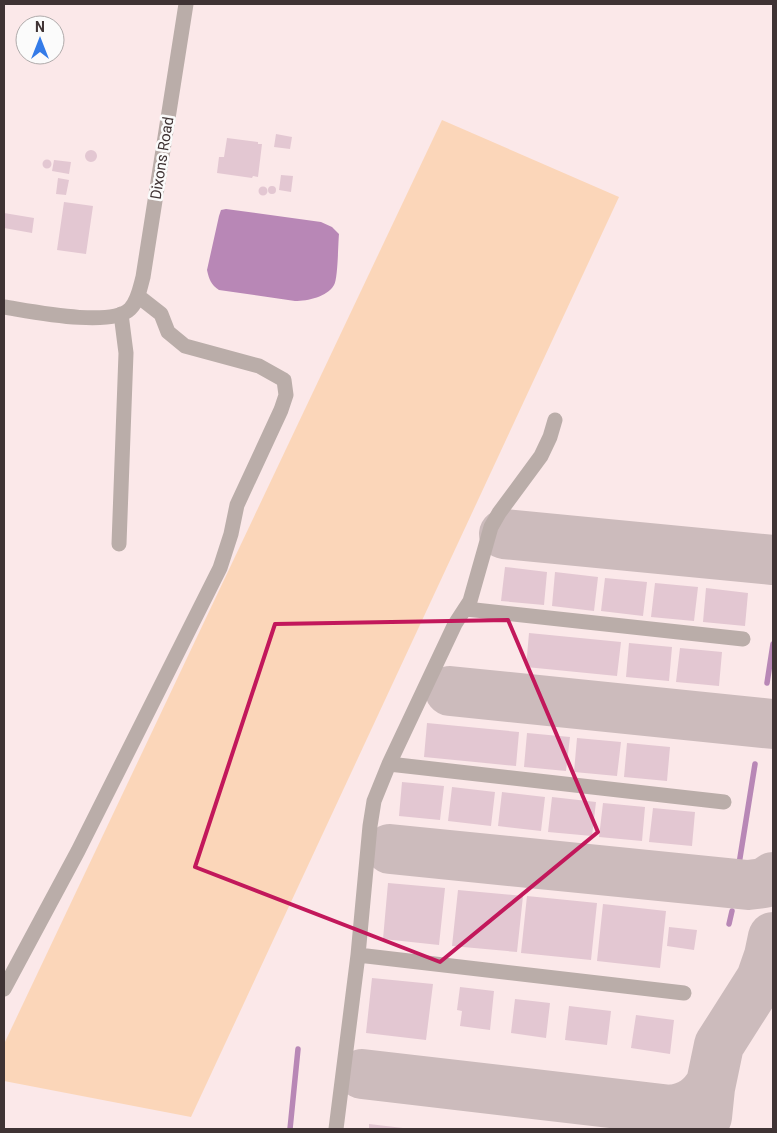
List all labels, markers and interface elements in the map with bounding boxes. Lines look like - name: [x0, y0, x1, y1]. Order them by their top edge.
- north arrow: [15, 15, 65, 65]
- text: N: [35, 19, 45, 35]
- street label: Dixons Road: [147, 115, 177, 201]

